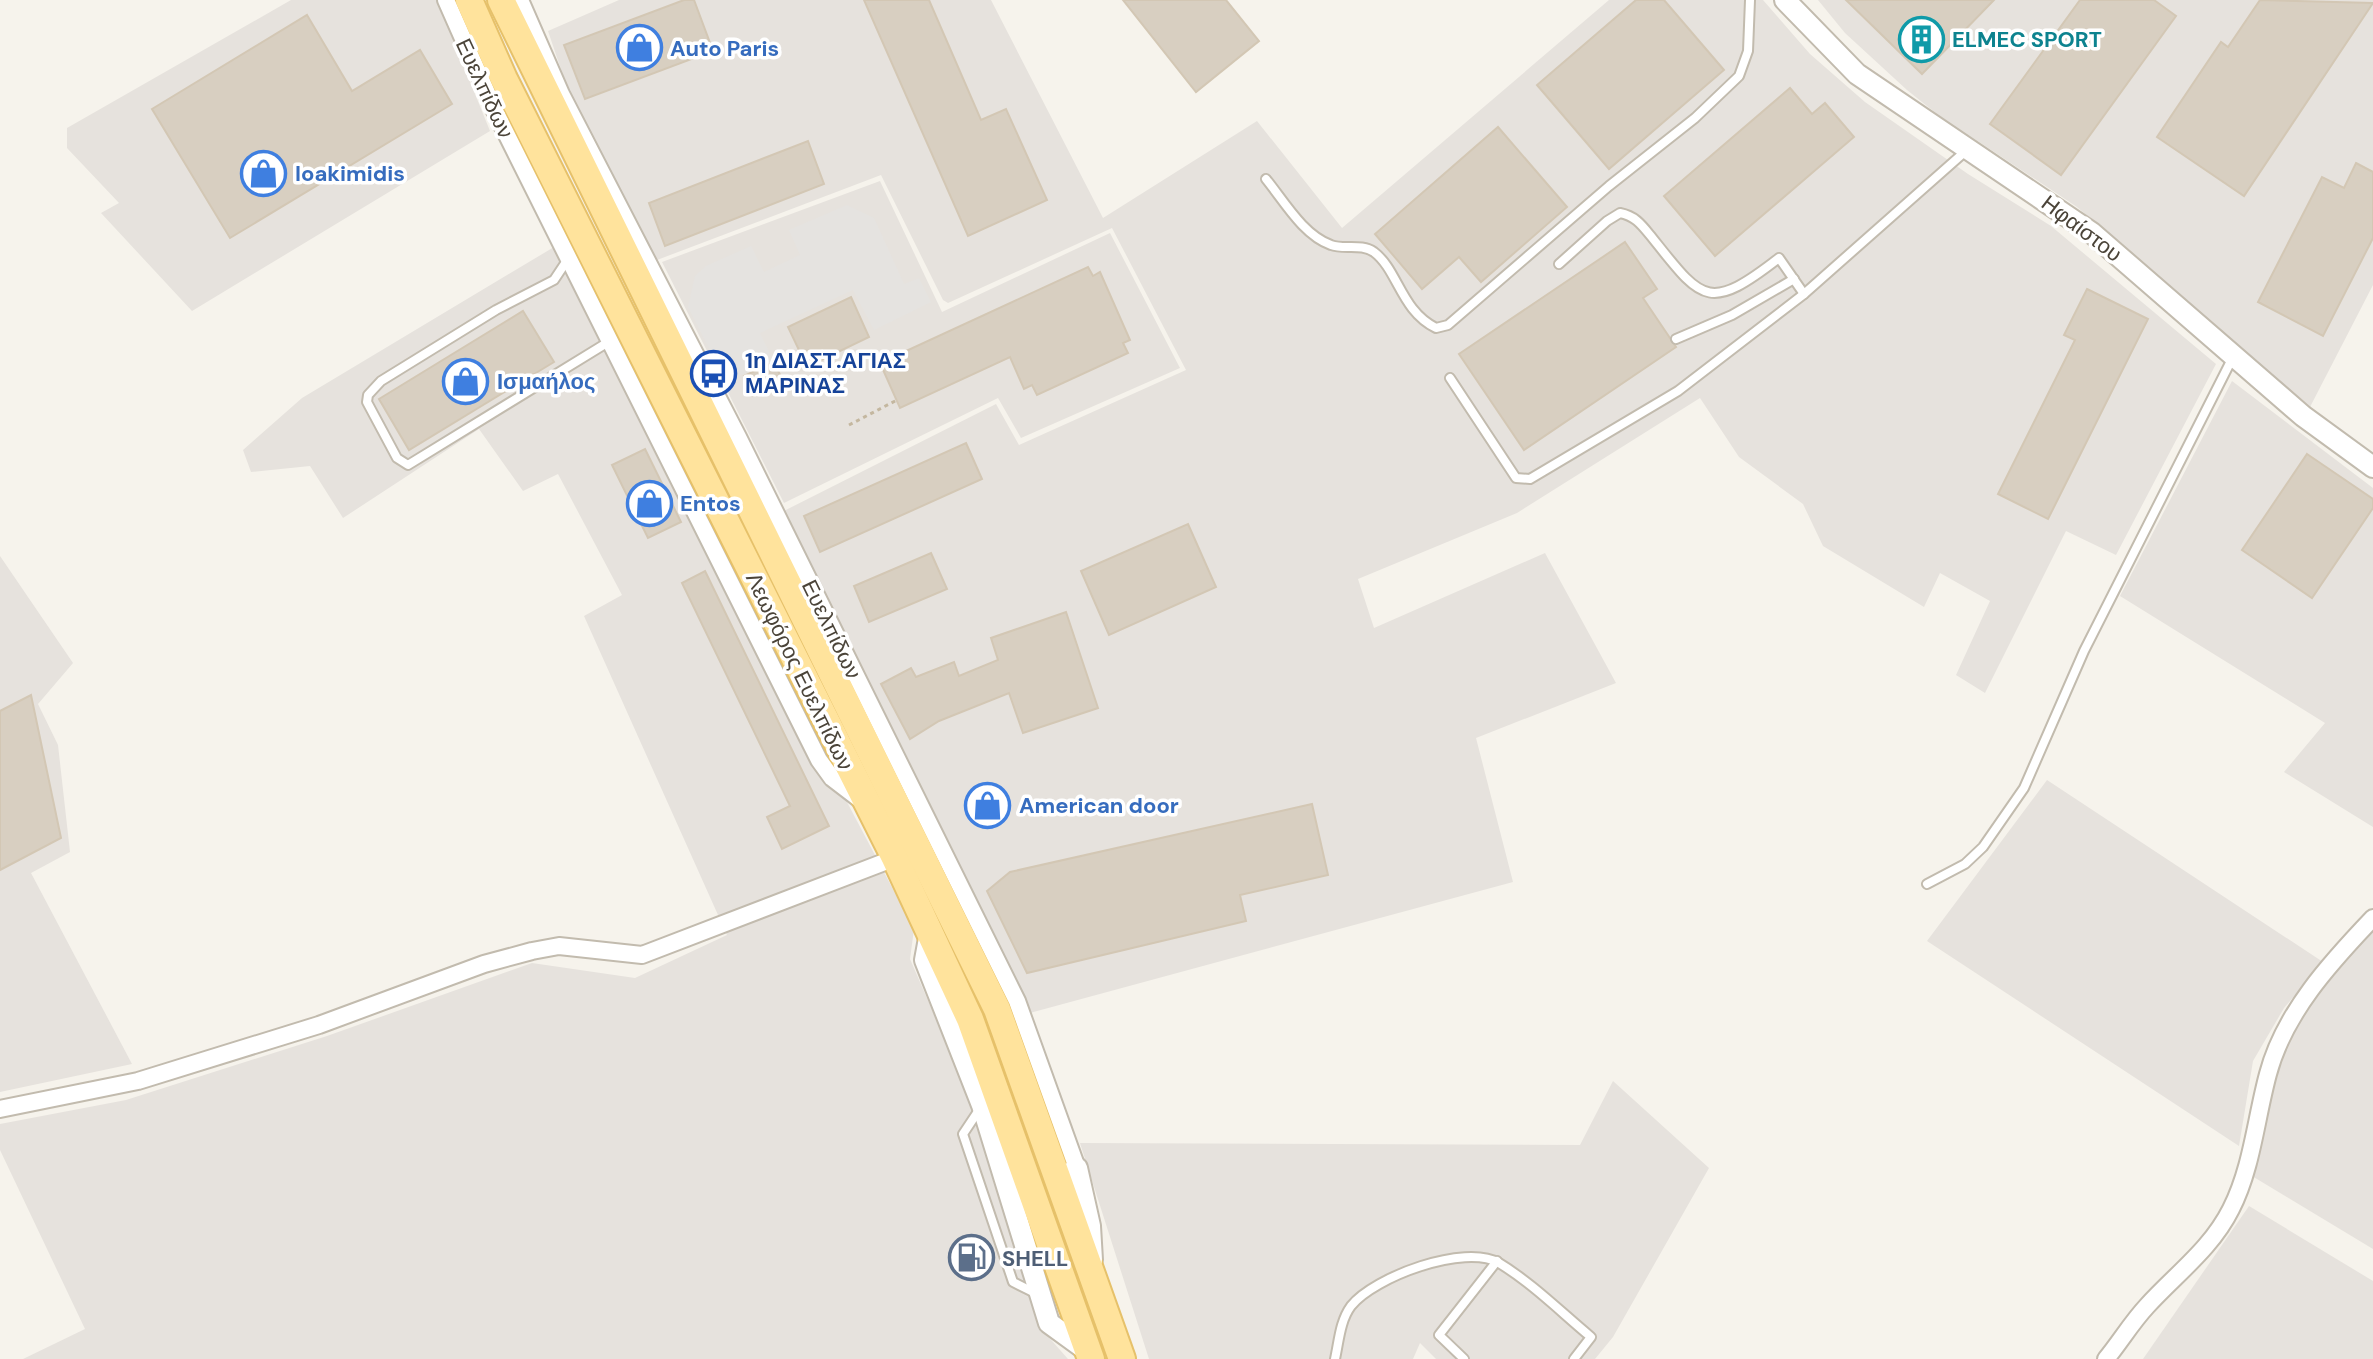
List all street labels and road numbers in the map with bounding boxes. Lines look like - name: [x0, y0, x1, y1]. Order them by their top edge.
- street label: Ευελπίδων: [449, 34, 520, 143]
- street label: Ηφαίστου: [2035, 189, 2128, 268]
- street label: Λεωφόρος Ευελπίδων: [739, 568, 860, 775]
- street label: Ευελπίδων: [795, 575, 868, 684]

